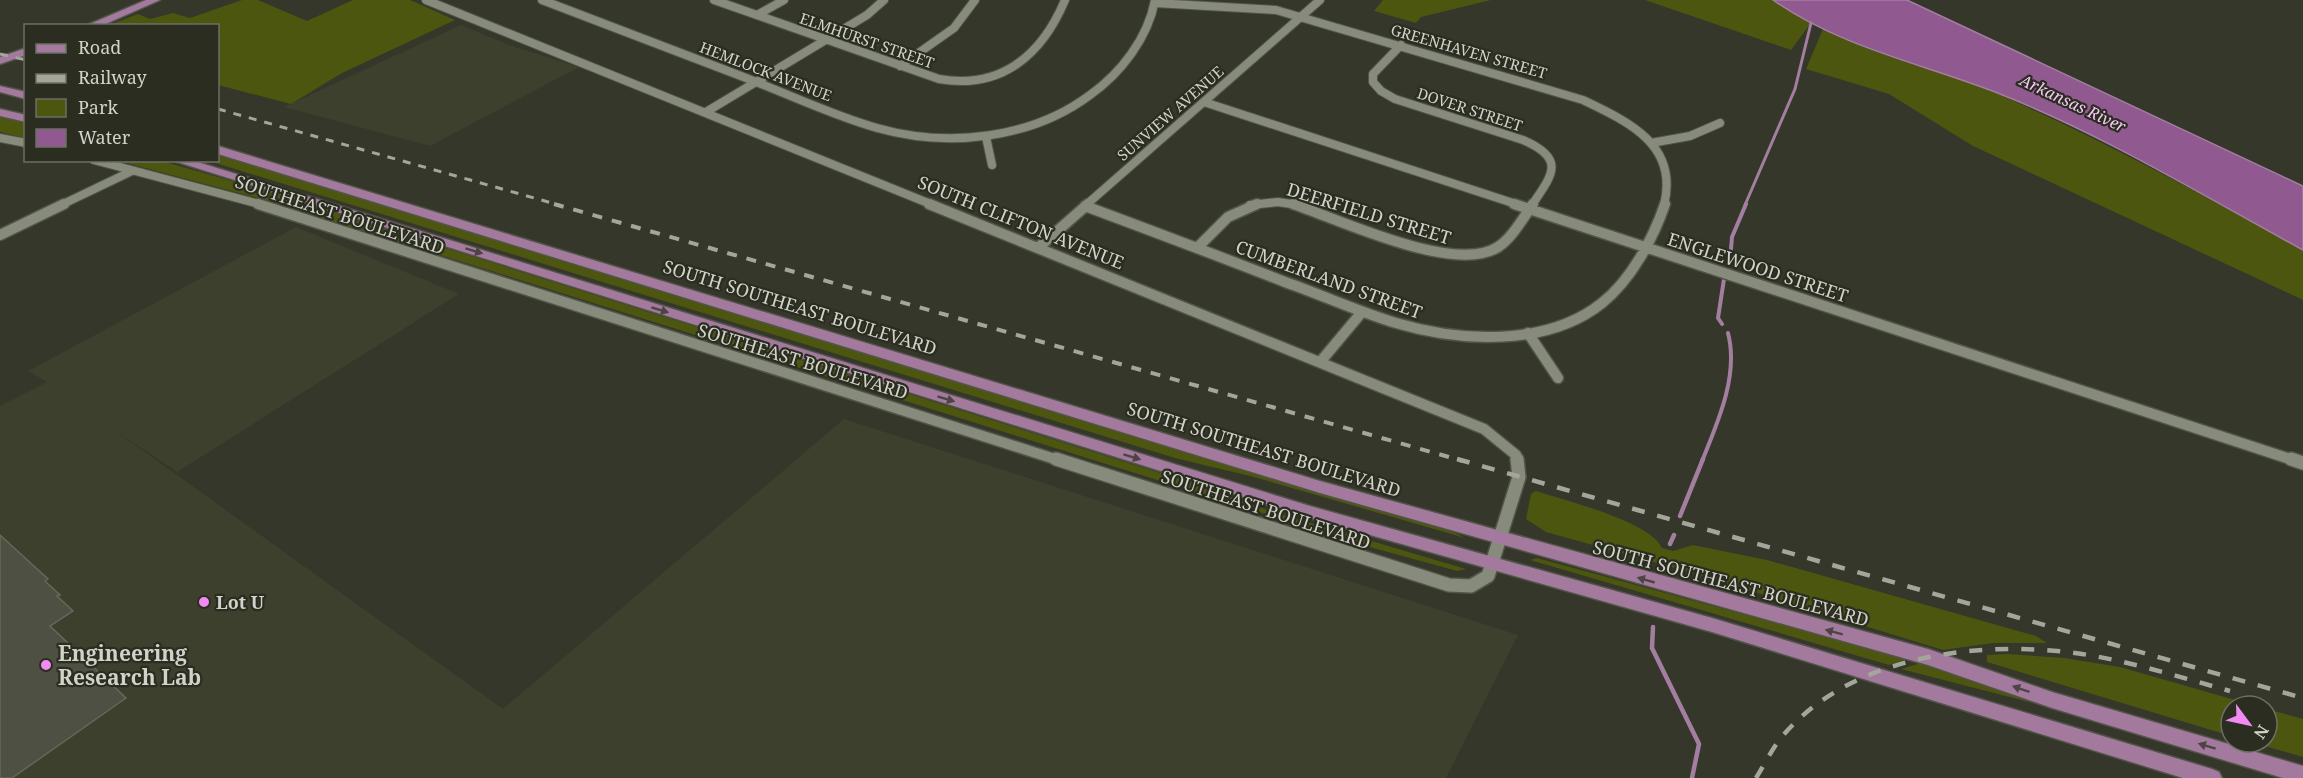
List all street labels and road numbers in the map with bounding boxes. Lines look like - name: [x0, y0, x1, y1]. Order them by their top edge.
- street label: ELMHURST STREET: [797, 8, 937, 72]
- street label: GREENHAVEN STREET: [1389, 19, 1549, 83]
- street label: HEMLOCK AVENUE: [697, 37, 835, 105]
- street label: SUNVIEW AVENUE: [1112, 61, 1228, 165]
- street label: DOVER STREET: [1415, 83, 1525, 135]
- street label: SOUTHEAST BOULEVARD: [232, 169, 448, 259]
- street label: SOUTH CLIFTON AVENUE: [914, 170, 1128, 274]
- street label: DEERFIELD STREET: [1284, 177, 1454, 249]
- street label: ENGLEWOOD STREET: [1665, 226, 1851, 308]
- street label: CUMBERLAND STREET: [1232, 234, 1426, 324]
- street label: SOUTH SOUTHEAST BOULEVARD: [660, 254, 940, 360]
- street label: SOUTHEAST BOULEVARD: [695, 318, 911, 404]
- street label: SOUTH SOUTHEAST BOULEVARD: [1124, 396, 1404, 502]
- street label: SOUTHEAST BOULEVARD: [1158, 464, 1374, 554]
- street label: SOUTH SOUTHEAST BOULEVARD: [1590, 535, 1872, 631]

